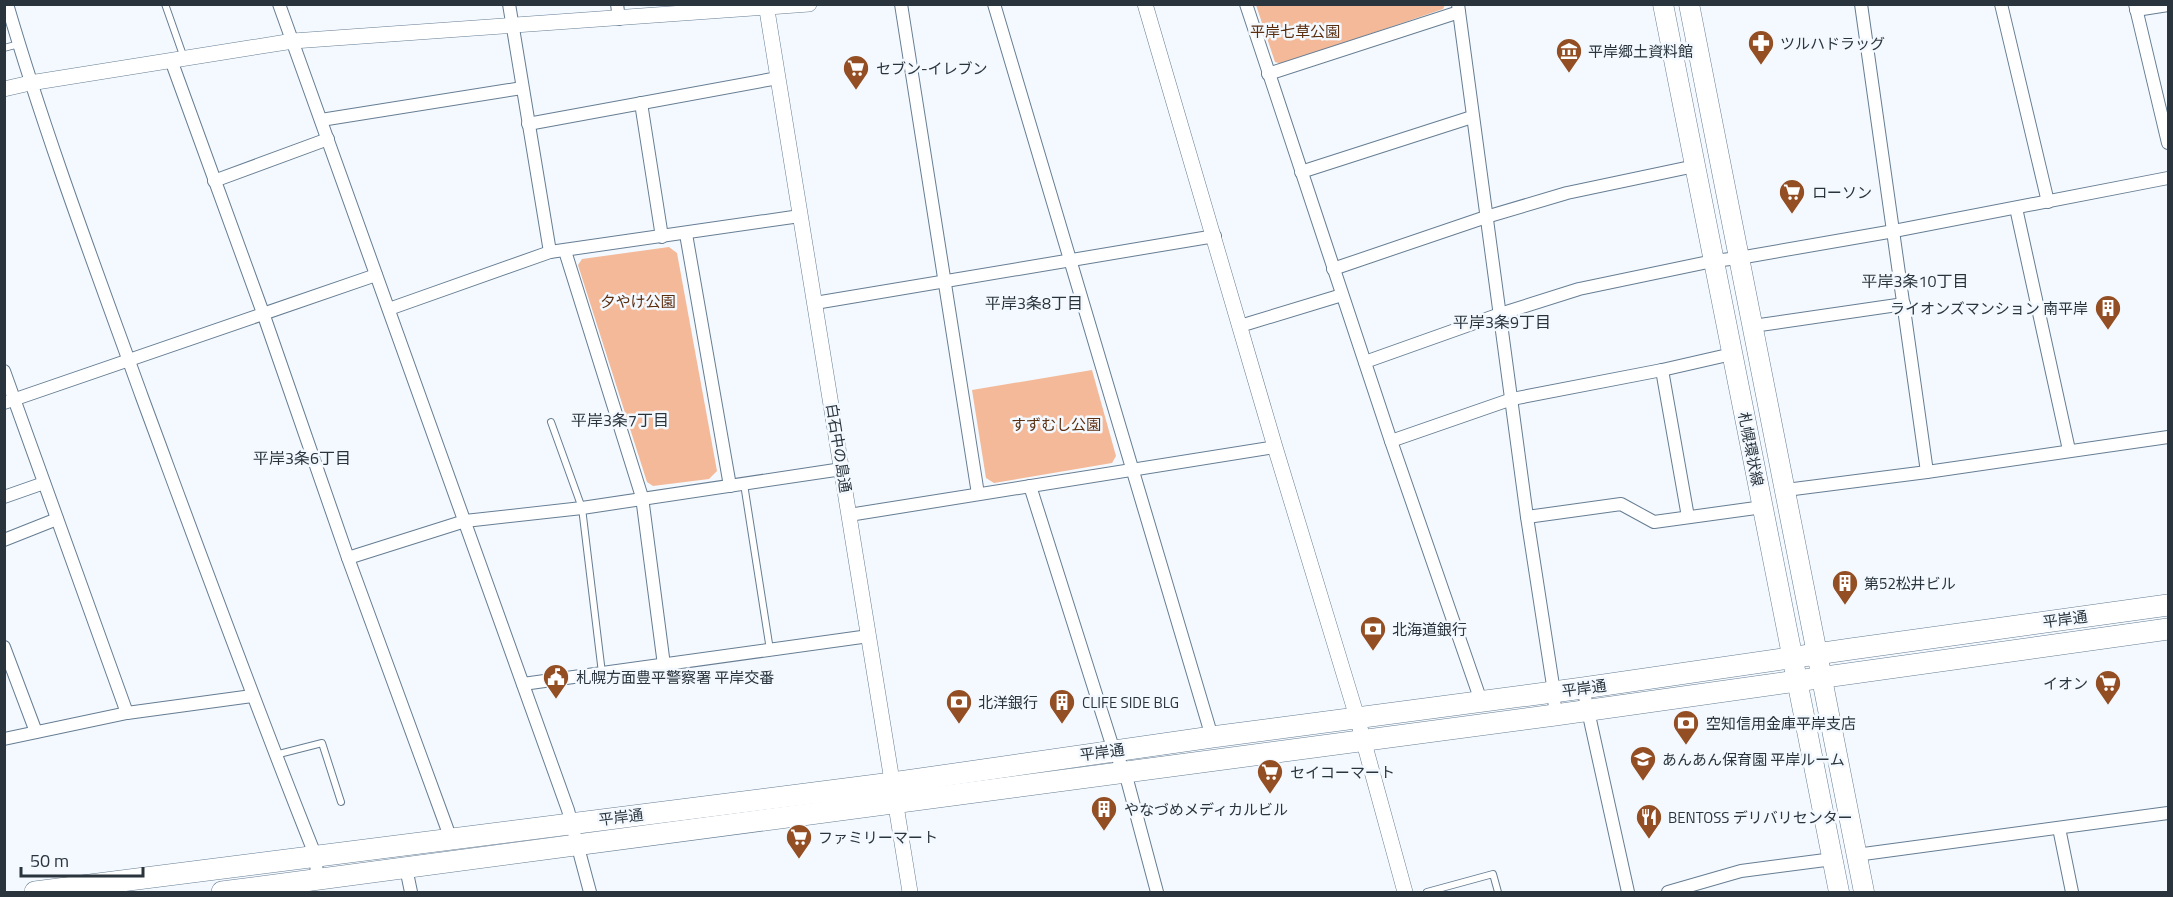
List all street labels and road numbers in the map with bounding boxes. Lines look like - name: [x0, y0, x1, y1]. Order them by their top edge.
- street label: 白石中の島通: [821, 402, 857, 494]
- street label: 札幌環状線: [1733, 410, 1769, 488]
- street label: 平岸通: [2041, 604, 2089, 634]
- street label: 平岸通: [1560, 673, 1608, 703]
- street label: 平岸通: [1078, 737, 1126, 767]
- street label: 平岸通: [597, 803, 645, 831]

